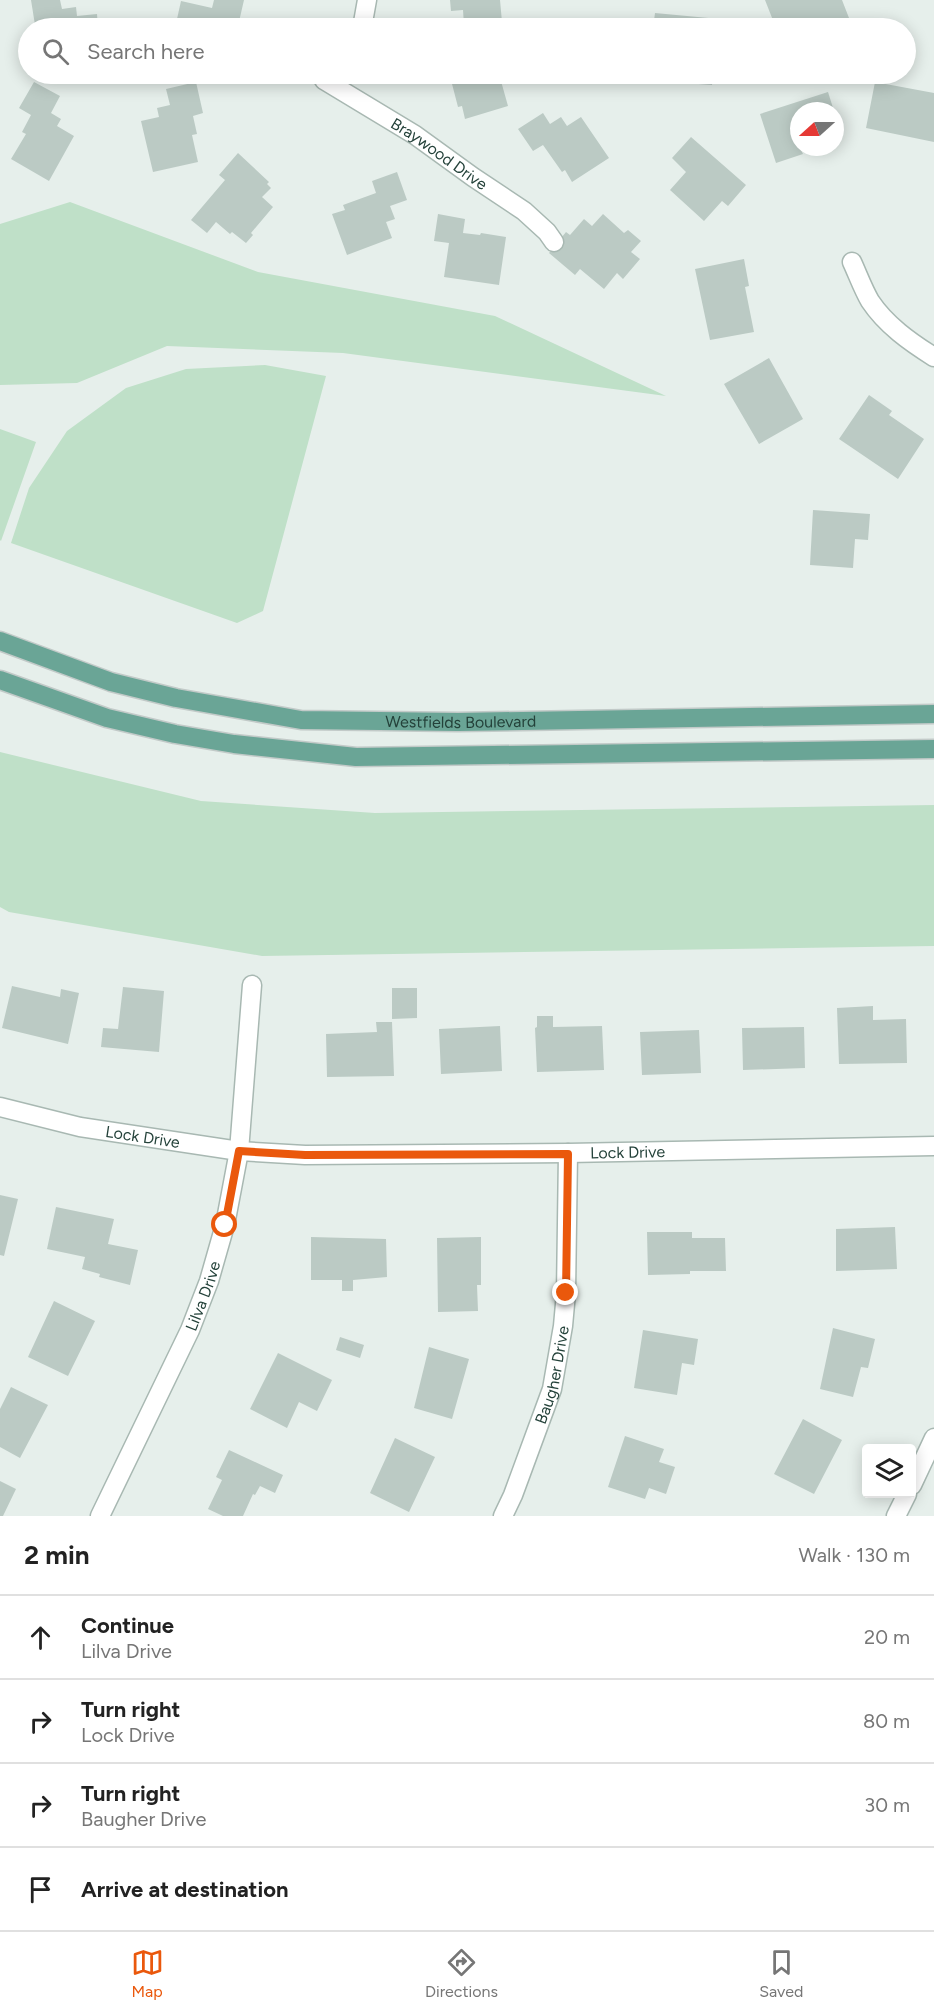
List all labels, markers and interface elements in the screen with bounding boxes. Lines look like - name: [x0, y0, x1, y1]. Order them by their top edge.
- search box: [18, 18, 916, 84]
- icon: search: [39, 35, 72, 68]
- text: Search here: [87, 38, 205, 65]
- north arrow: [790, 102, 844, 156]
- street label: Braywood Drive: [388, 114, 491, 194]
- street label: Westfields Boulevard: [385, 712, 536, 732]
- street label: Lock Drive: [104, 1122, 182, 1152]
- street label: Lock Drive: [590, 1142, 666, 1163]
- route start: [211, 1211, 237, 1237]
- street label: Lilva Drive: [182, 1259, 224, 1334]
- route end: [552, 1279, 578, 1305]
- street label: Baugher Drive: [531, 1324, 573, 1427]
- map controls: [862, 1444, 916, 1498]
- button: layers: [862, 1444, 916, 1498]
- text: 2 min: [24, 1539, 90, 1571]
- text: Walk · 130 m: [798, 1543, 910, 1567]
- text: Continue: [81, 1612, 174, 1639]
- icon: ahead: [24, 1621, 57, 1654]
- text: 20 m: [864, 1625, 910, 1649]
- text: Lilva Drive: [81, 1639, 172, 1663]
- text: Turn right: [81, 1696, 180, 1723]
- icon: right: [24, 1705, 57, 1738]
- text: 80 m: [863, 1709, 910, 1733]
- text: Lock Drive: [81, 1723, 175, 1747]
- text: Turn right: [81, 1780, 180, 1807]
- icon: right: [24, 1789, 57, 1822]
- text: 30 m: [864, 1793, 910, 1817]
- text: Baugher Drive: [81, 1807, 206, 1831]
- icon: arrive: [24, 1873, 57, 1906]
- text: Arrive at destination: [81, 1876, 289, 1903]
- tab: Map: [131, 1946, 164, 2001]
- tab: Directions: [425, 1946, 498, 2001]
- tab: Saved: [759, 1946, 803, 2001]

